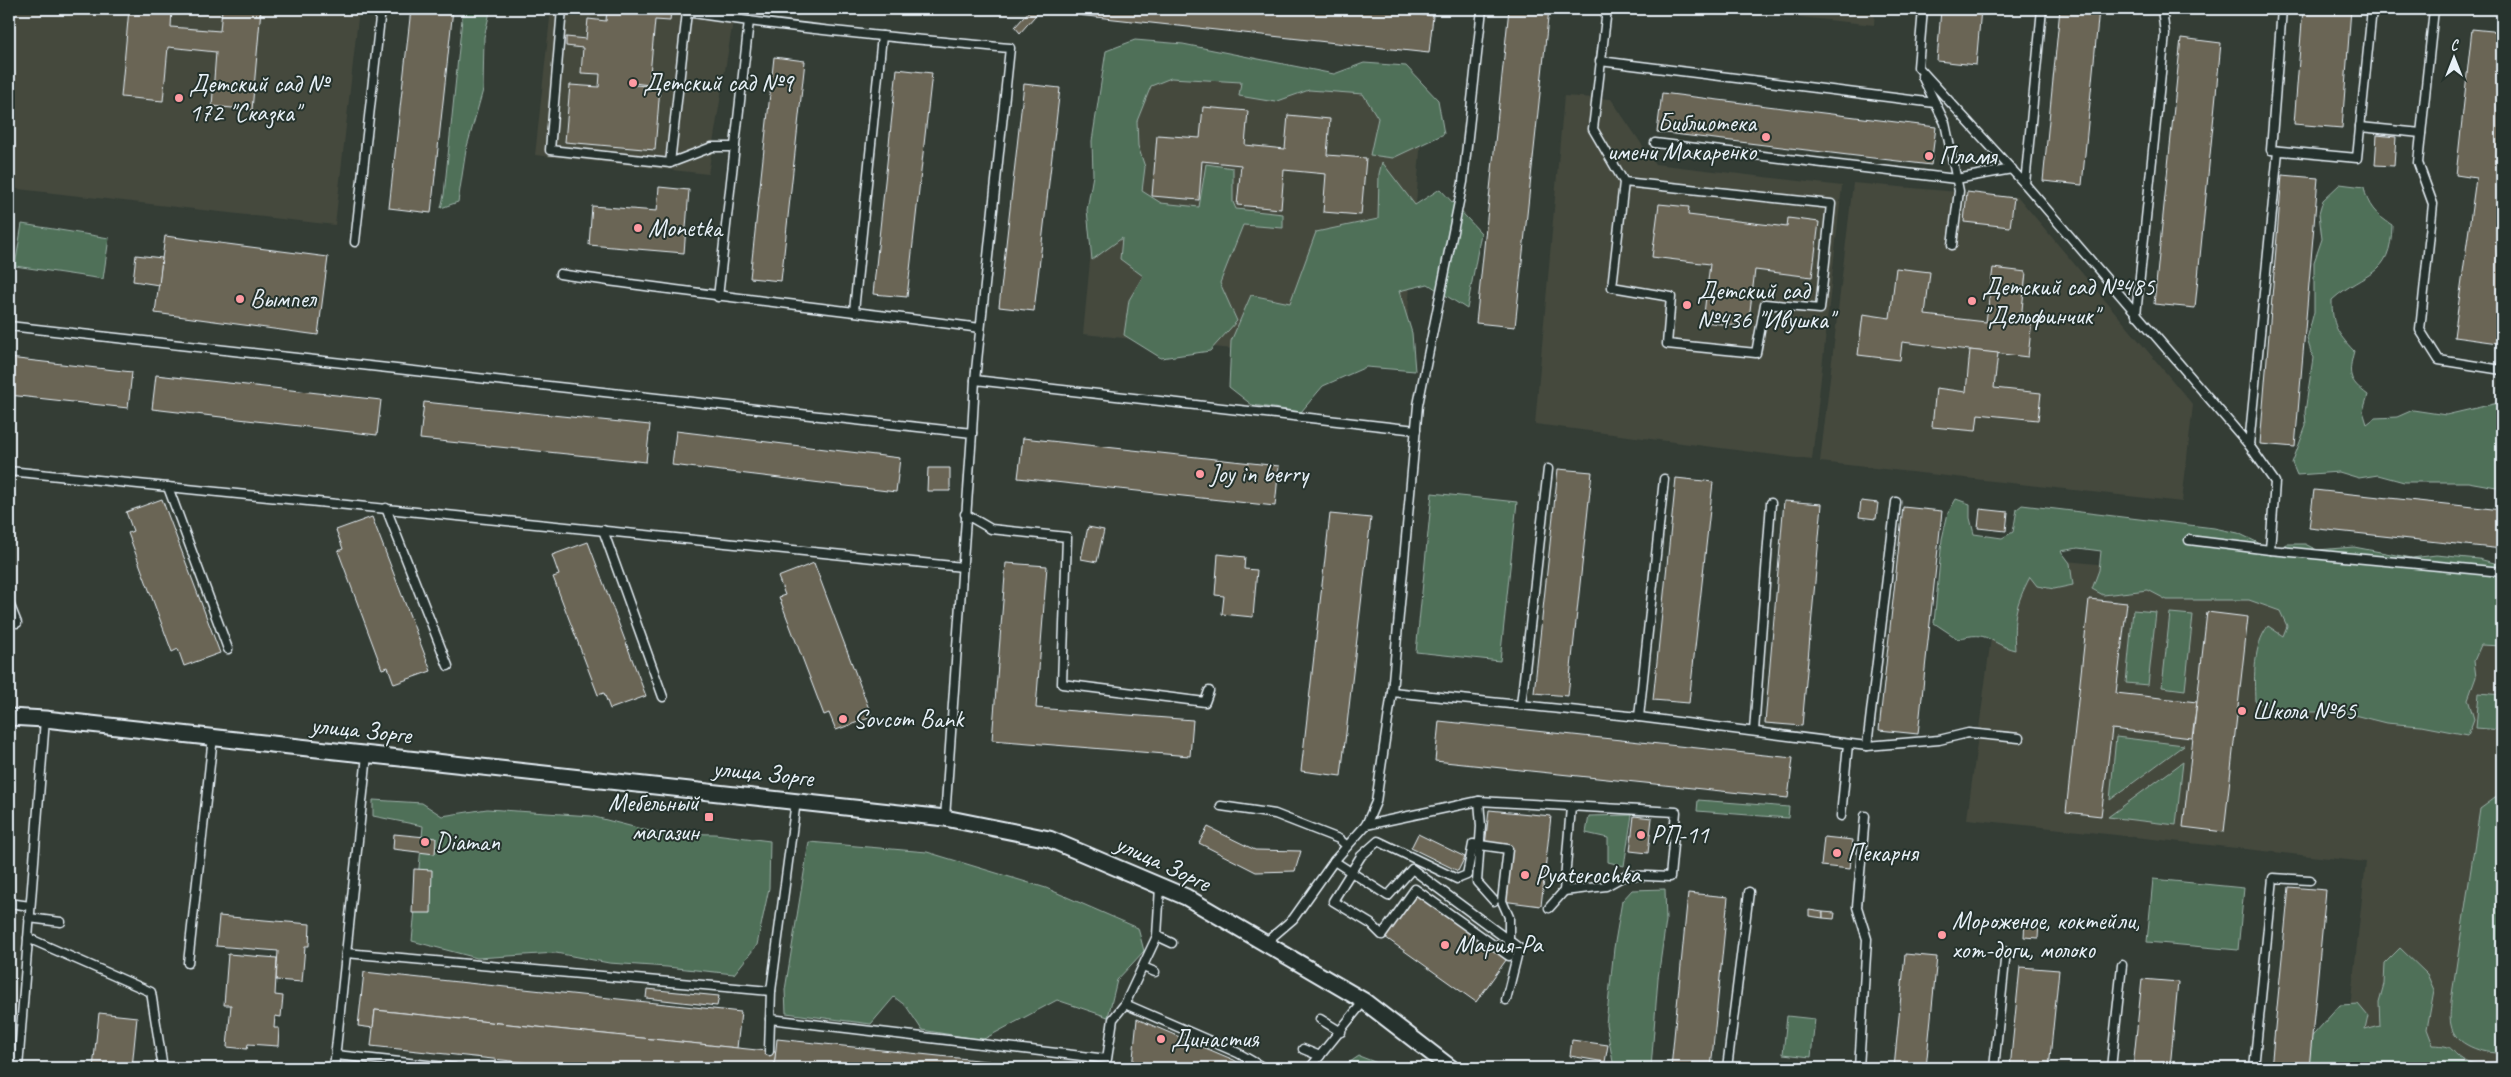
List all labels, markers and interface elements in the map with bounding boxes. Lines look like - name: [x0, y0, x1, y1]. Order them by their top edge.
- north arrow: [2428, 32, 2478, 82]
- text: С: [2451, 37, 2460, 54]
- place label: Детский сад №9: [643, 67, 795, 99]
- place label: Детский сад № 172 "Сказка": [189, 68, 331, 129]
- marker: Детский сад №9: [627, 77, 639, 89]
- marker: Детский сад № 172 "Сказка": [173, 92, 185, 104]
- place label: Библиотека имени Макаренко: [1607, 107, 1758, 168]
- marker: Библиотека имени Макаренко: [1760, 131, 1772, 143]
- place label: Пламя: [1939, 140, 1998, 172]
- marker: Пламя: [1923, 150, 1935, 162]
- place label: Monetka: [648, 212, 725, 244]
- marker: Monetka: [632, 222, 644, 234]
- place label: Детский сад №485 "Дельфинчик": [1982, 271, 2156, 332]
- place label: Детский сад №436 "Ивушка": [1697, 275, 1839, 336]
- place label: Вымпел: [250, 283, 318, 315]
- marker: Вымпел: [234, 293, 246, 305]
- marker: Детский сад №485 "Дельфинчик": [1966, 295, 1978, 307]
- marker: Детский сад №436 "Ивушка": [1681, 299, 1693, 311]
- place label: Joy in berry: [1209, 458, 1311, 490]
- marker: Joy in berry: [1194, 468, 1206, 480]
- place label: Школа №65: [2252, 695, 2358, 727]
- place label: Sovcom Bank: [853, 703, 965, 735]
- marker: Школа №65: [2236, 705, 2248, 717]
- street label: улица Зорге: [307, 709, 415, 751]
- marker: Sovcom Bank: [837, 713, 849, 725]
- street label: улица Зорге: [709, 752, 817, 794]
- place label: Мебельный магазин: [608, 787, 701, 848]
- marker: Мебельный магазин: [703, 811, 715, 823]
- place label: РП-11: [1651, 819, 1710, 851]
- place label: Diaman: [435, 826, 501, 858]
- street label: улица Зорге: [1109, 826, 1217, 900]
- marker: РП-11: [1635, 829, 1647, 841]
- marker: Diaman: [419, 836, 431, 848]
- place label: Пекарня: [1847, 837, 1920, 869]
- marker: Пекарня: [1831, 847, 1843, 859]
- place label: Pyaterochka: [1535, 859, 1642, 891]
- marker: Pyaterochka: [1519, 869, 1531, 881]
- place label: Мороженое, коктейли, хот-доги, молоко: [1952, 905, 2140, 966]
- place label: Мария-Ра: [1455, 929, 1545, 961]
- marker: Мороженое, коктейли, хот-доги, молоко: [1936, 929, 1948, 941]
- marker: Мария-Ра: [1439, 939, 1451, 951]
- place label: Династия: [1171, 1023, 1260, 1055]
- marker: Династия: [1155, 1033, 1167, 1045]

